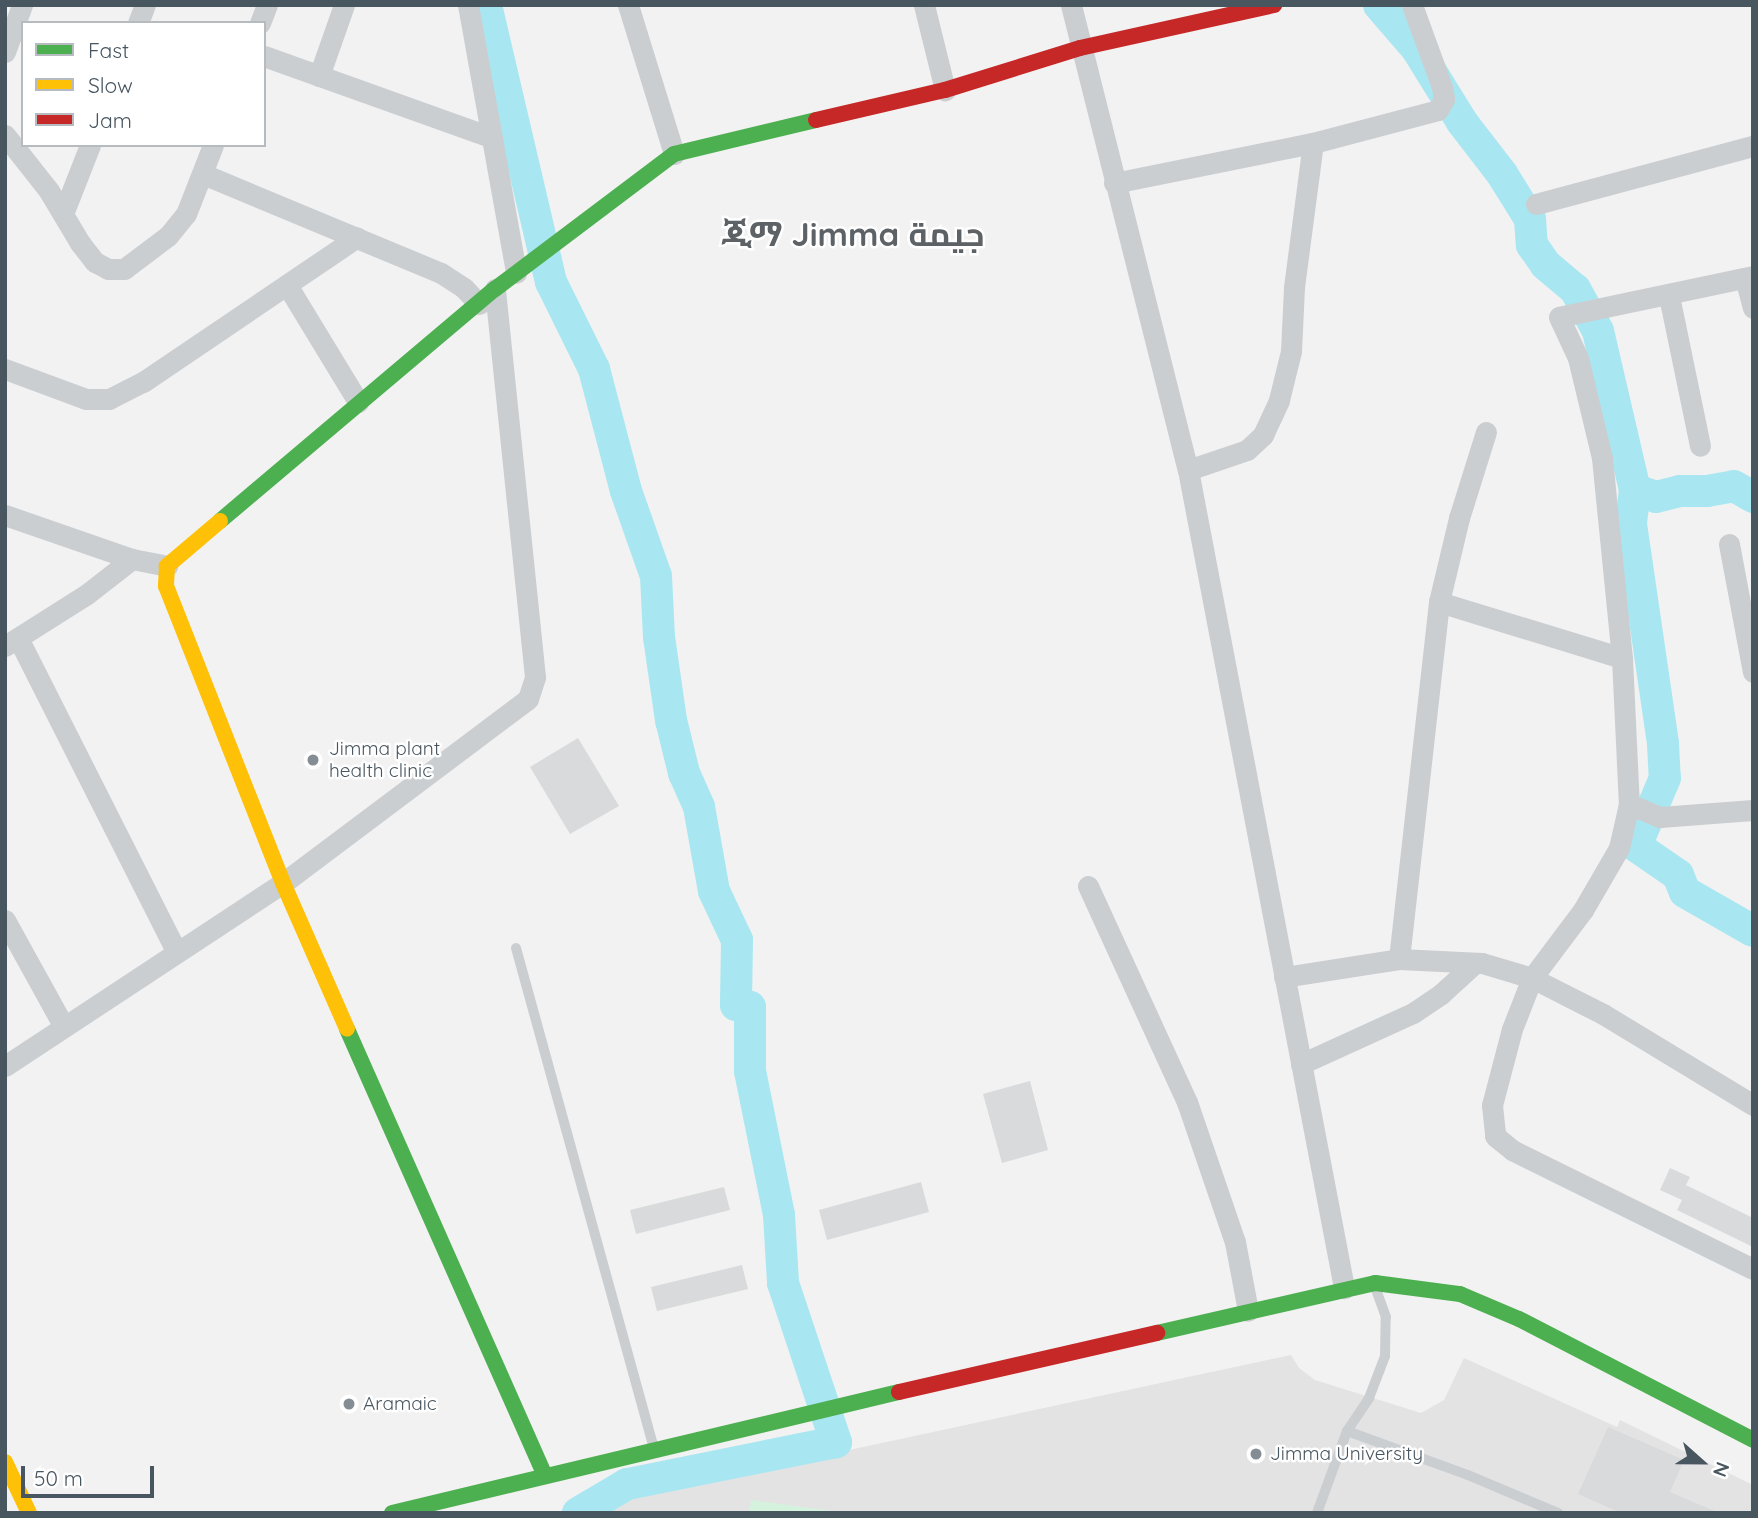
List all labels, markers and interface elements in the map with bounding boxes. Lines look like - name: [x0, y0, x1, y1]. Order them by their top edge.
- legend: [21, 21, 266, 147]
- text: Fast: [88, 37, 129, 63]
- text: Slow: [88, 72, 133, 98]
- text: Jam: [88, 107, 132, 133]
- district label: ጂማ Jimma جيمة: [721, 214, 985, 254]
- place label: Jimma plant health clinic: [329, 738, 440, 782]
- marker: Jimma plant health clinic: [303, 750, 323, 770]
- place label: Aramaic: [363, 1393, 437, 1415]
- marker: Aramaic: [341, 1396, 357, 1412]
- north arrow: [1667, 1427, 1737, 1497]
- place label: Jimma University: [1270, 1443, 1423, 1465]
- marker: Jimma University: [1248, 1446, 1264, 1462]
- scale bar: [24, 1452, 158, 1496]
- text: N: [1708, 1459, 1735, 1480]
- text: 50 m: [34, 1465, 83, 1491]

